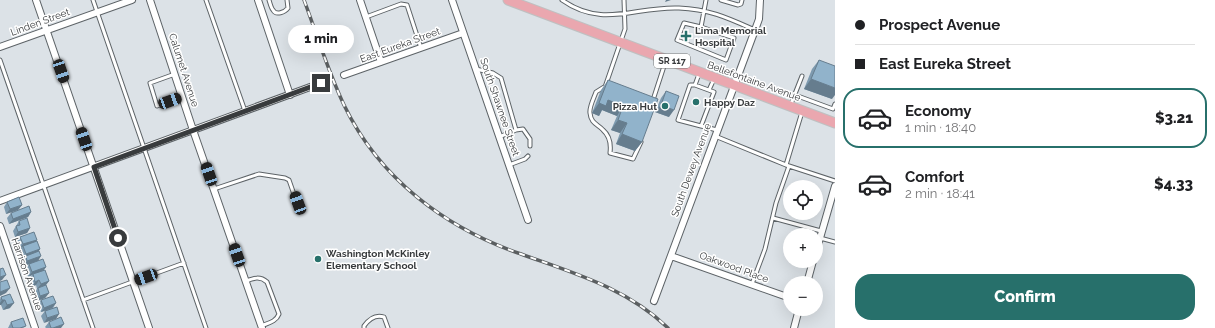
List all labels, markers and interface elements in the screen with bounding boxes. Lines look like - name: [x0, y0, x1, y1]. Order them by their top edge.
- street label: Linden Street: [9, 6, 72, 38]
- text: Prospect Avenue: [879, 16, 1000, 34]
- callout: 1 min: [288, 25, 354, 53]
- street label: East Eureka Street: [358, 25, 442, 65]
- place label: Lima Memorial Hospital: [695, 25, 767, 48]
- marker: Lima Memorial Hospital: [680, 30, 692, 42]
- text: 1 min: [304, 31, 338, 46]
- street label: Calumet Avenue: [167, 32, 201, 108]
- road number: SR 117: [654, 54, 690, 68]
- text: East Eureka Street: [879, 55, 1011, 73]
- street label: South Shawnee Street: [478, 57, 522, 158]
- car: [51, 58, 71, 84]
- street label: Bellefontaine Avenue: [706, 59, 802, 103]
- route end: [312, 74, 330, 92]
- car: [157, 91, 183, 111]
- marker: Happy Daz: [691, 97, 701, 107]
- place label: Happy Daz: [704, 97, 755, 108]
- icon: car: [857, 100, 893, 136]
- place label: Pizza Hut: [613, 101, 657, 112]
- marker: Pizza Hut: [660, 101, 670, 111]
- text: Economy: [905, 102, 972, 120]
- text: $3.21: [1155, 109, 1193, 127]
- text: 1 min · 18:40: [905, 120, 976, 135]
- street label: South Dewey Avenue: [669, 122, 713, 218]
- car: [74, 126, 94, 152]
- car: [199, 161, 219, 187]
- icon: car: [857, 166, 893, 202]
- text: Comfort: [905, 168, 964, 186]
- text: $4.33: [1154, 175, 1193, 193]
- map controls: [783, 180, 823, 316]
- button: locate: [783, 180, 823, 220]
- text: 2 min · 18:41: [905, 186, 975, 201]
- car: [288, 190, 308, 216]
- button: +: [783, 228, 823, 268]
- route start: [109, 229, 127, 247]
- street label: Harrison Avenue: [9, 236, 45, 312]
- car: [227, 242, 247, 268]
- place label: Washington McKinley Elementary School: [326, 248, 430, 271]
- street label: Oakwood Place: [698, 249, 770, 285]
- marker: Washington McKinley Elementary School: [313, 254, 323, 264]
- car: [133, 267, 159, 287]
- button: Confirm: [855, 274, 1195, 320]
- button: −: [783, 276, 823, 316]

